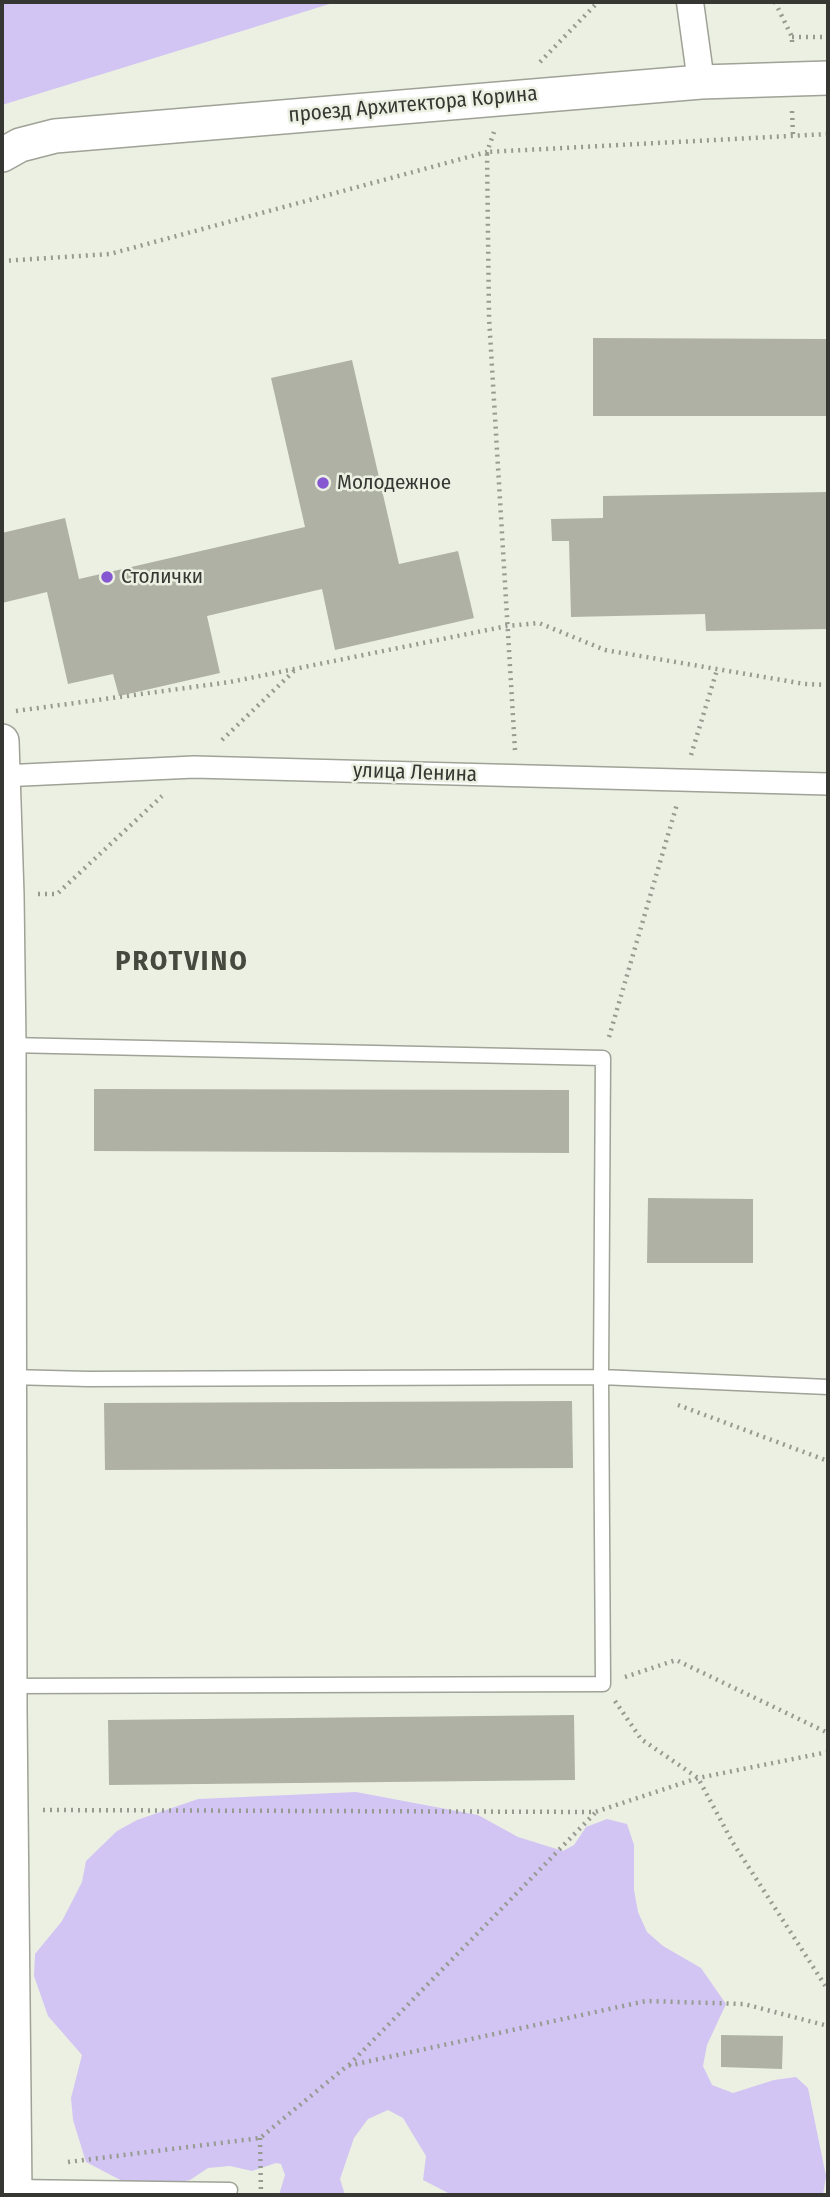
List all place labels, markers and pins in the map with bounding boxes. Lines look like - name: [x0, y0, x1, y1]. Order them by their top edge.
- place label: Молодежное: [337, 470, 451, 496]
- marker: Молодежное: [315, 475, 331, 491]
- place label: Столички: [121, 564, 203, 590]
- marker: Столички: [99, 569, 115, 585]

